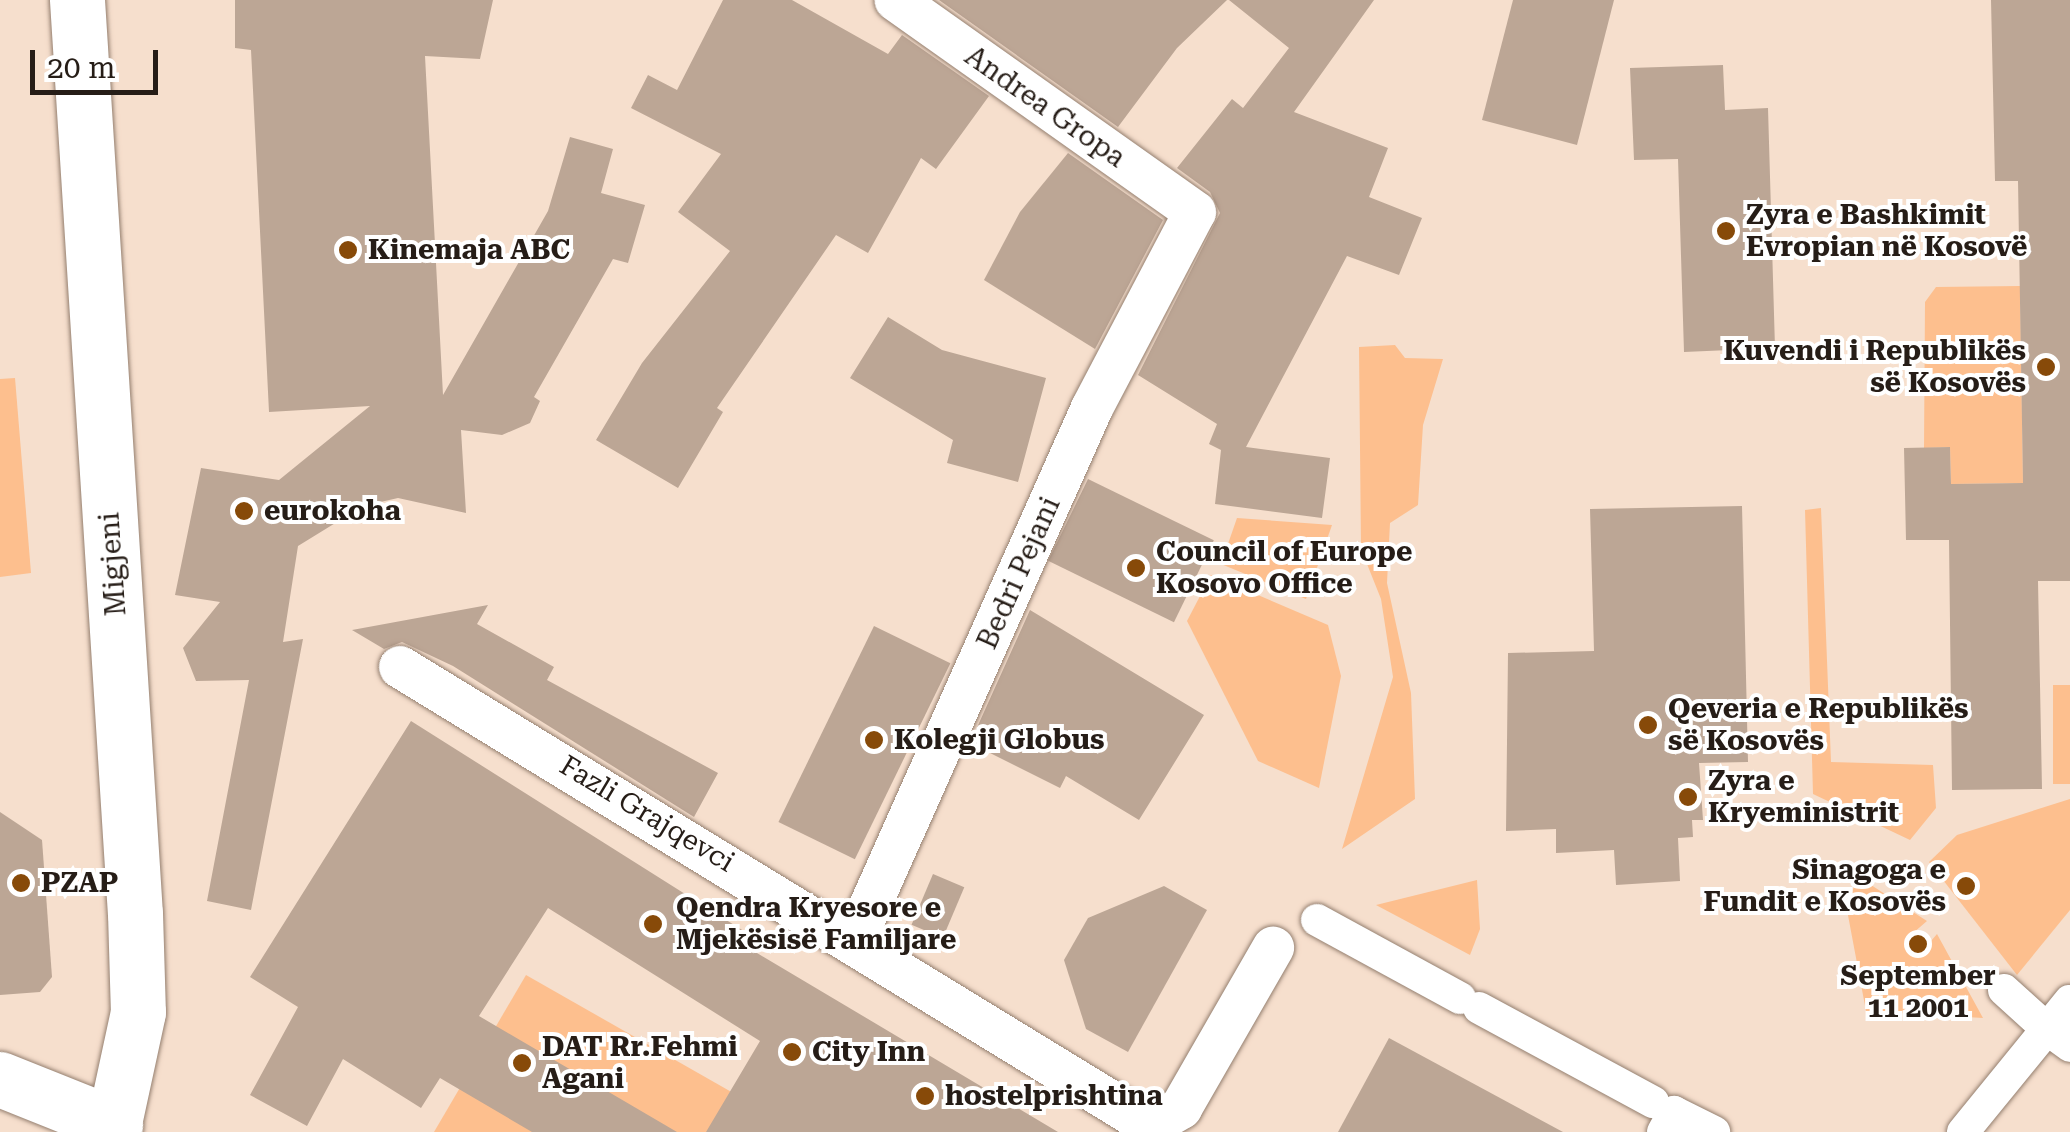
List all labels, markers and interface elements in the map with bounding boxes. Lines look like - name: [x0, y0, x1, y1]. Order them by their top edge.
- scale bar: [35, 30, 162, 92]
- street label: Andrea Gropa: [958, 39, 1132, 175]
- text: 20 m: [47, 50, 116, 85]
- place label: Zyra e Bashkimit Evropian në Kosovë: [1746, 198, 2027, 264]
- marker: Zyra e Bashkimit Evropian në Kosovë: [1715, 220, 1737, 242]
- place label: Kinemaja ABC: [368, 233, 570, 267]
- marker: Kinemaja ABC: [337, 239, 359, 261]
- place label: Kuvendi i Republikës së Kosovës: [1723, 334, 2026, 400]
- marker: Kuvendi i Republikës së Kosovës: [2035, 356, 2057, 378]
- street label: Bedri Pejani: [971, 492, 1067, 654]
- place label: eurokoha: [264, 494, 401, 528]
- marker: eurokoha: [233, 500, 255, 522]
- street label: Migjeni: [93, 511, 133, 617]
- place label: Council of Europe Kosovo Office: [1156, 535, 1412, 601]
- marker: Council of Europe Kosovo Office: [1125, 557, 1147, 579]
- place label: Qeveria e Republikës së Kosovës: [1668, 692, 1969, 758]
- marker: Qeveria e Republikës së Kosovës: [1637, 714, 1659, 736]
- place label: Kolegji Globus: [894, 723, 1104, 757]
- marker: Kolegji Globus: [863, 729, 885, 751]
- street label: Fazli Grajqevci: [554, 749, 740, 879]
- place label: Zyra e Kryeministrit: [1708, 764, 1899, 830]
- marker: Zyra e Kryeministrit: [1677, 786, 1699, 808]
- place label: Sinagoga e Fundit e Kosovës: [1703, 853, 1946, 919]
- place label: PZAP: [41, 866, 118, 900]
- marker: PZAP: [10, 872, 32, 894]
- marker: Sinagoga e Fundit e Kosovës: [1955, 875, 1977, 897]
- place label: Qendra Kryesore e Mjekësisë Familjare: [676, 891, 956, 957]
- marker: Qendra Kryesore e Mjekësisë Familjare: [640, 911, 666, 937]
- marker: September 11 2001: [1907, 933, 1929, 955]
- place label: September 11 2001: [1840, 959, 1996, 1025]
- place label: DAT Rr.Fehmi Agani: [542, 1030, 738, 1096]
- place label: City Inn: [812, 1035, 925, 1069]
- marker: City Inn: [781, 1041, 803, 1063]
- marker: DAT Rr.Fehmi Agani: [511, 1052, 533, 1074]
- place label: hostelprishtina: [945, 1079, 1163, 1113]
- marker: hostelprishtina: [914, 1085, 936, 1107]

